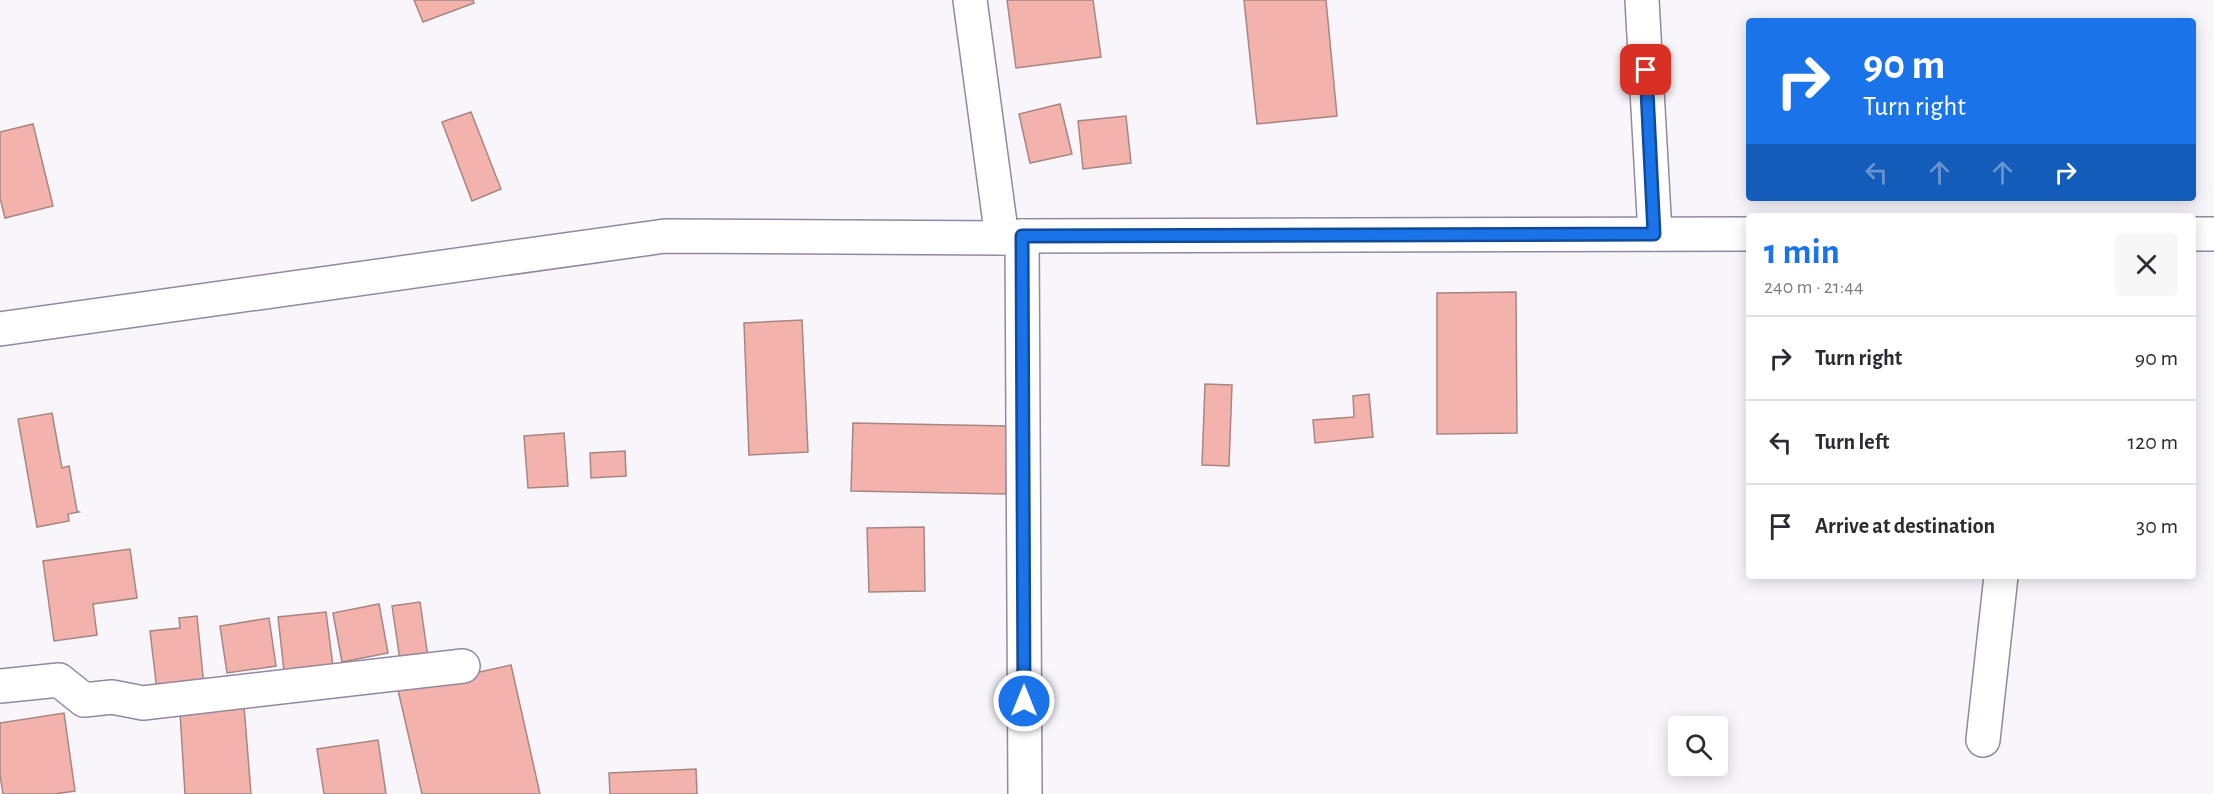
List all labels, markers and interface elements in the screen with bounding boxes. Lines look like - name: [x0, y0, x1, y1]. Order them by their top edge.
- icon: right: [1764, 42, 1842, 120]
- pin: [1620, 44, 1671, 95]
- text: 90 m: [1863, 44, 1945, 86]
- icon: arrive: [1629, 53, 1662, 86]
- text: Turn right: [1863, 93, 1966, 120]
- icon: left: [1860, 156, 1893, 189]
- icon: ahead: [1923, 156, 1956, 189]
- icon: ahead: [1986, 156, 2019, 189]
- icon: right: [2049, 156, 2082, 189]
- button: close: [2115, 233, 2178, 296]
- text: 1 min: [1764, 234, 1840, 270]
- text: 240 m · 21:44: [1764, 277, 1864, 297]
- icon: right: [1764, 342, 1797, 375]
- text: Turn right: [1815, 347, 1902, 369]
- text: 90 m: [2135, 347, 2178, 369]
- icon: left: [1764, 426, 1797, 459]
- text: Turn left: [1815, 431, 1889, 453]
- text: 120 m: [2128, 431, 2178, 453]
- icon: arrive: [1764, 510, 1797, 543]
- text: Arrive at destination: [1815, 515, 1995, 537]
- text: 30 m: [2136, 515, 2178, 537]
- position arrow: [992, 669, 1056, 733]
- map controls: [1668, 716, 1728, 776]
- button: search: [1668, 716, 1728, 776]

